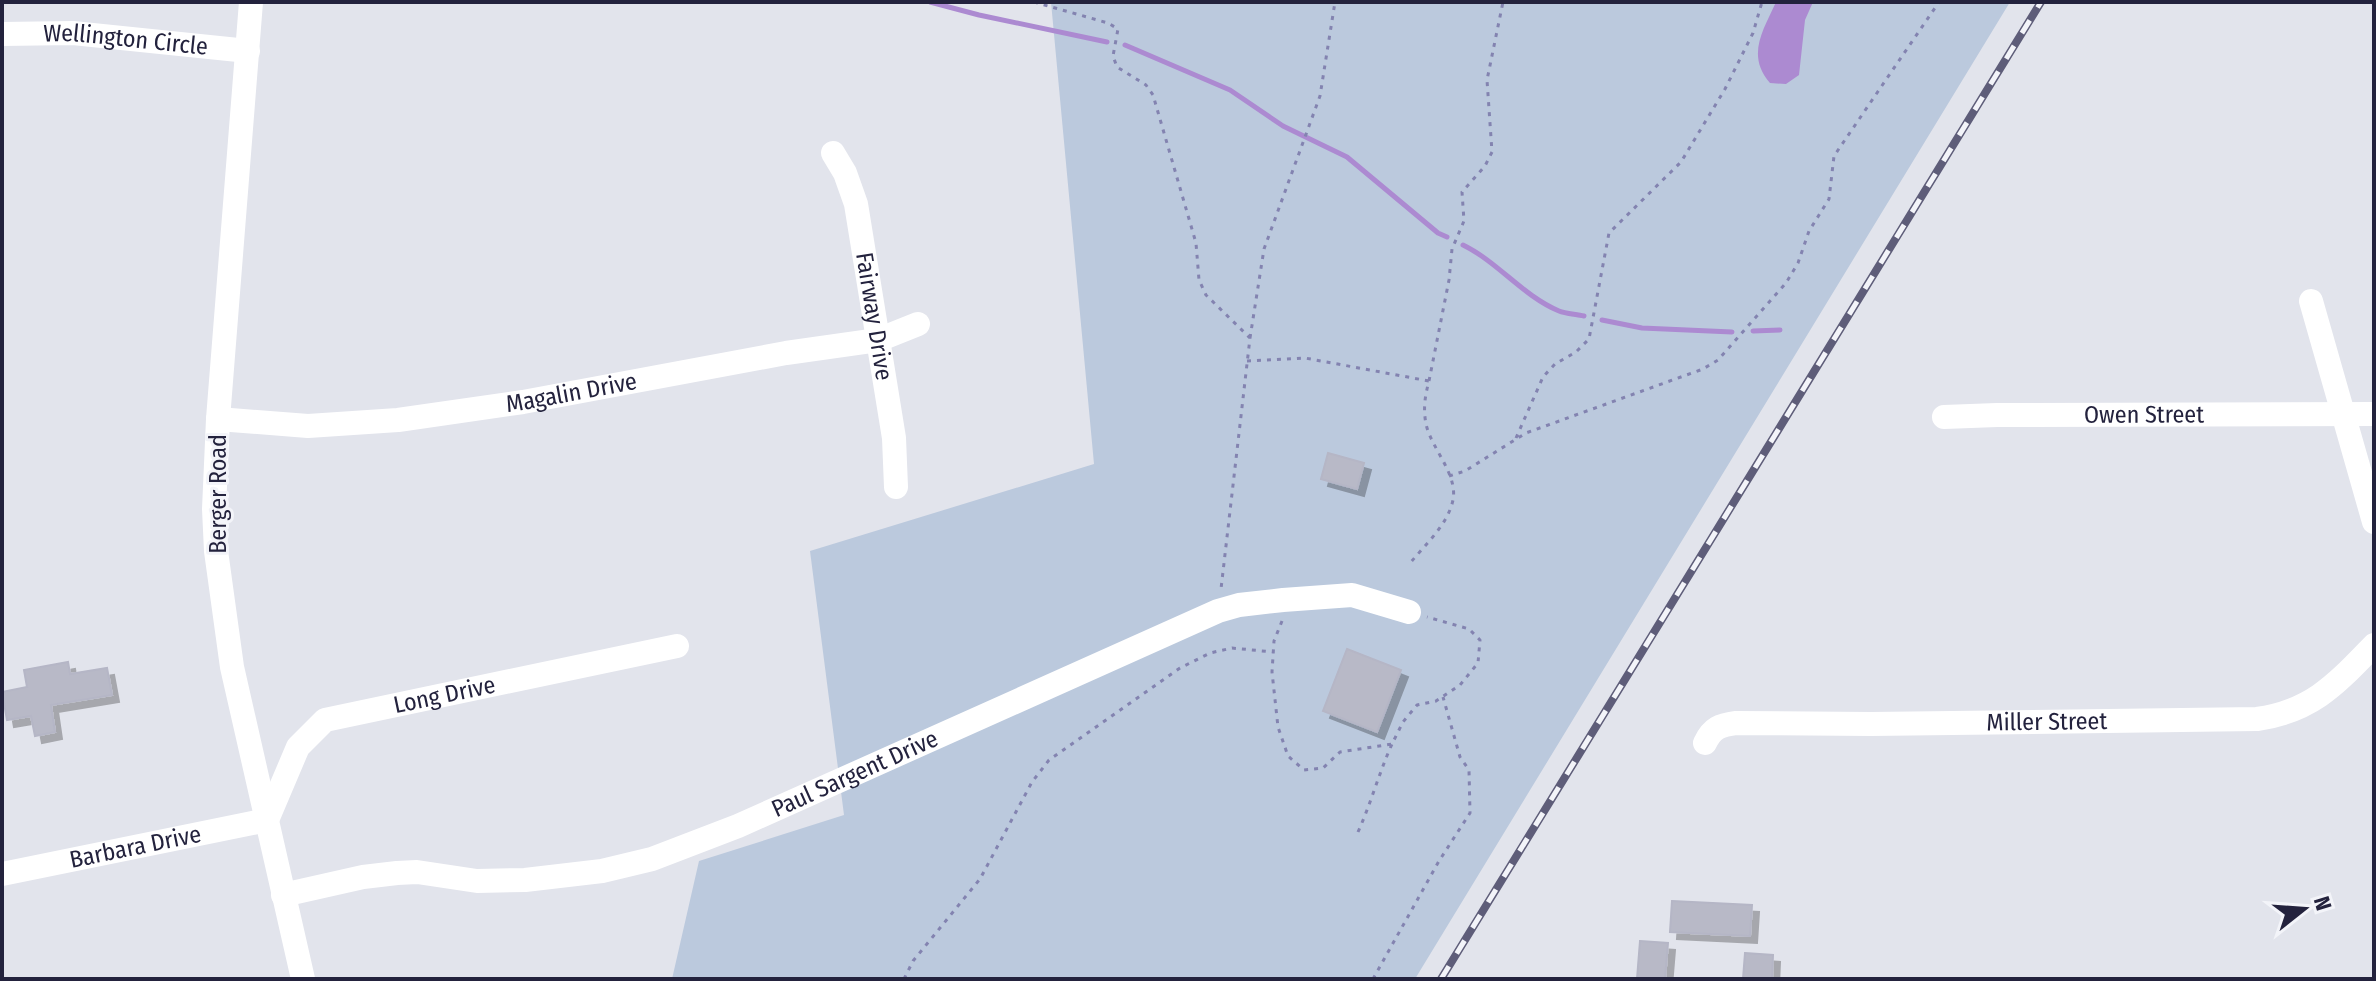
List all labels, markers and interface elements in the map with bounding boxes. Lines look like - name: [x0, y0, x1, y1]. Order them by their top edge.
- street label: Wellington Circle: [43, 19, 209, 61]
- street label: Fairway Drive: [850, 250, 898, 382]
- street label: Magalin Drive: [504, 367, 639, 418]
- street label: Owen Street: [2084, 400, 2204, 429]
- street label: Berger Road: [204, 434, 232, 554]
- street label: Long Drive: [391, 671, 498, 719]
- street label: Miller Street: [1986, 707, 2107, 737]
- street label: Paul Sargent Drive: [767, 724, 942, 823]
- street label: Barbara Drive: [67, 820, 203, 874]
- north arrow: [2264, 869, 2344, 949]
- text: N: [2308, 893, 2337, 914]

